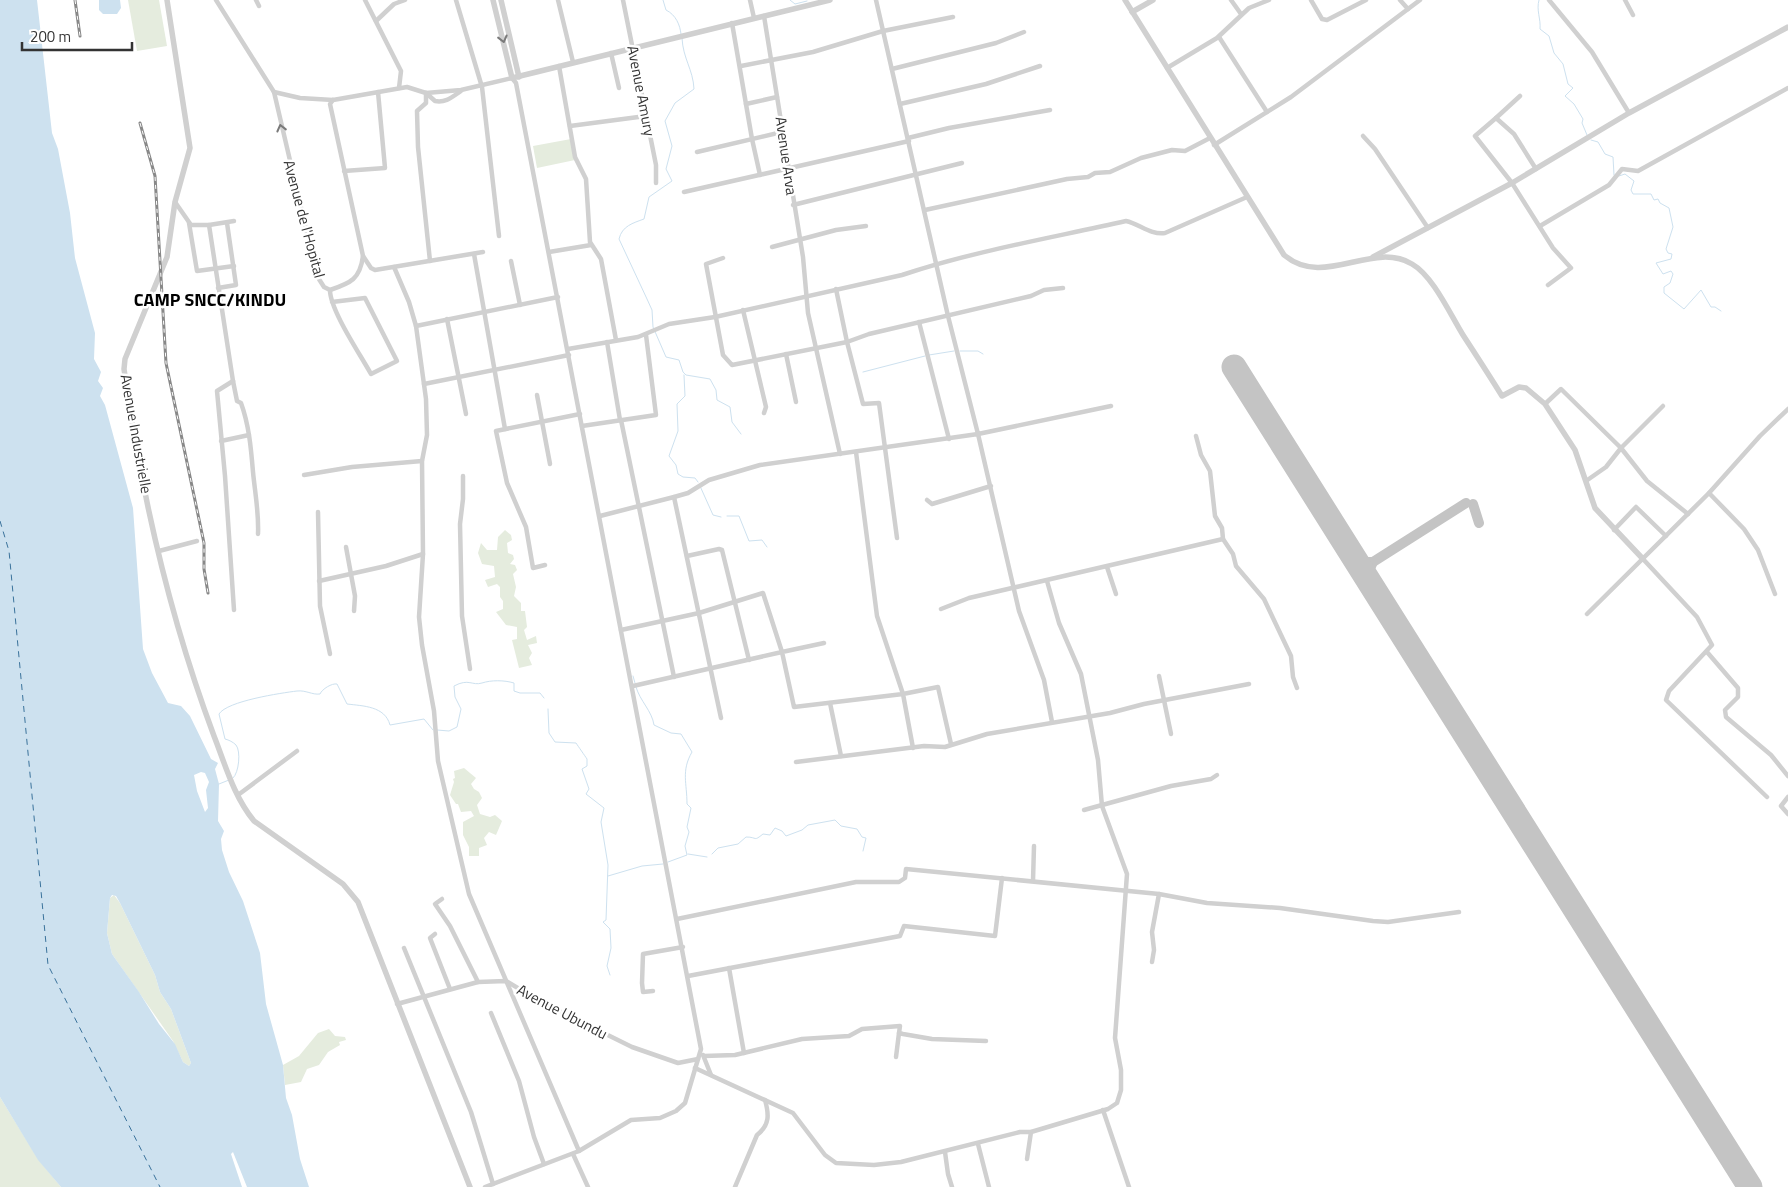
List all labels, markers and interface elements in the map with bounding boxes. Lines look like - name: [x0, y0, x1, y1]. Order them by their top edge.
- scale bar: [22, 20, 132, 52]
- text: 200 m: [30, 25, 71, 48]
- one-way arrow: [497, 35, 508, 44]
- street label: Avenue Amury: [621, 44, 662, 138]
- street label: Avenue Arva: [770, 115, 803, 197]
- one-way arrow: [276, 124, 287, 133]
- street label: Avenue de l'Hopital: [278, 157, 331, 280]
- district label: CAMP SNCC/KINDU: [134, 286, 286, 313]
- street label: Avenue Industrielle: [115, 372, 158, 495]
- street label: Avenue Ubundu: [513, 978, 612, 1045]

